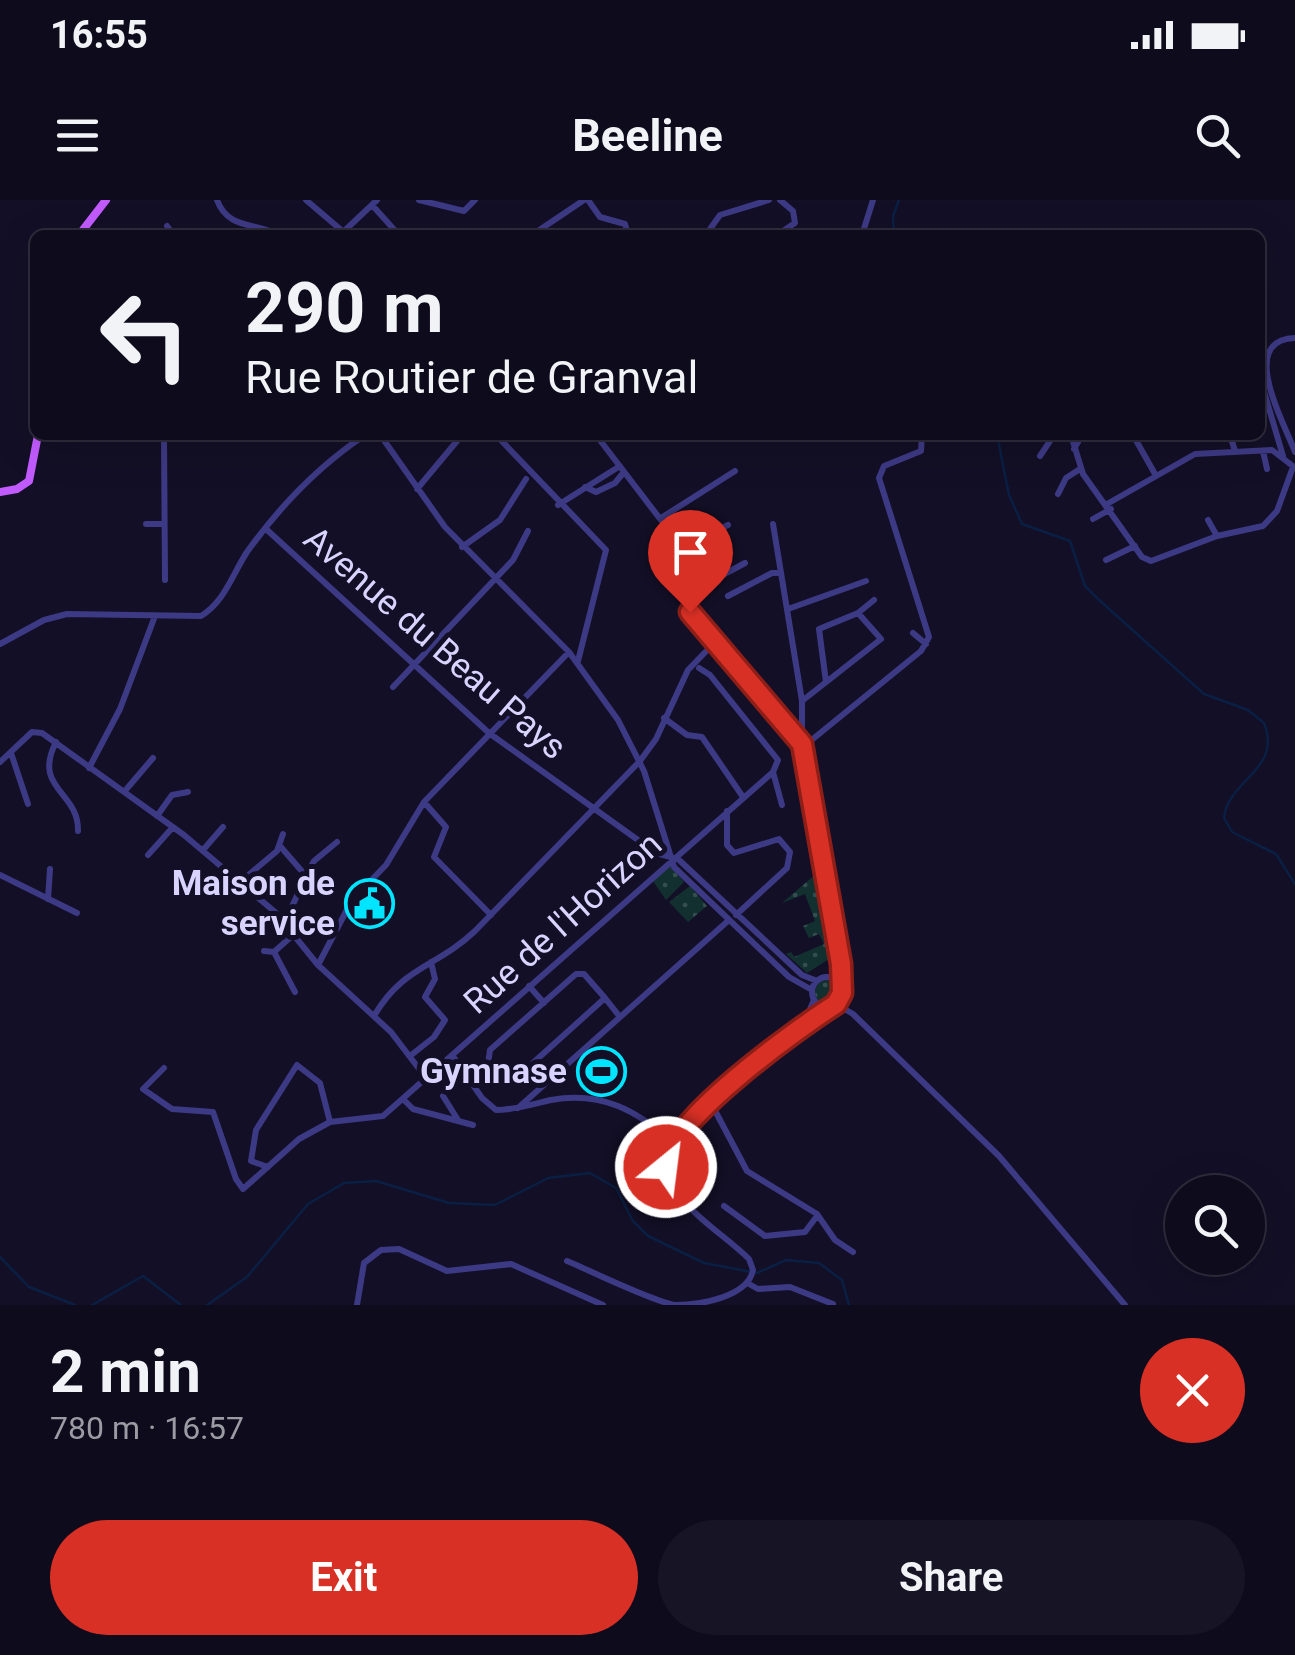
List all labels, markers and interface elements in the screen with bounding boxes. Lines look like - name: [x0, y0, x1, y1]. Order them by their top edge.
- text: 16:55: [50, 13, 148, 57]
- icon: menu: [50, 108, 105, 163]
- icon: search: [1190, 108, 1245, 163]
- text: Beeline: [572, 109, 723, 162]
- text: 290 m: [245, 267, 444, 349]
- icon: left: [80, 270, 210, 400]
- text: Rue Routier de Granval: [245, 351, 698, 404]
- pin: [648, 510, 733, 613]
- street label: Avenue du Beau Pays: [296, 518, 574, 768]
- icon: arrive: [663, 525, 718, 580]
- street label: Rue de l'Horizon: [456, 824, 670, 1022]
- place label: Maison de service: [172, 863, 335, 944]
- public building icon: Maison de service: [344, 877, 396, 929]
- sports icon: Gymnase: [576, 1045, 628, 1097]
- place label: Gymnase: [420, 1051, 567, 1092]
- position arrow: [614, 1115, 718, 1219]
- map controls: [1165, 1175, 1265, 1275]
- button: search: [1165, 1175, 1265, 1275]
- text: 2 min: [50, 1336, 201, 1407]
- button: close: [1140, 1338, 1245, 1443]
- text: 780 m · 16:57: [50, 1409, 244, 1447]
- button: Exit: [50, 1520, 638, 1635]
- button: Share: [658, 1520, 1245, 1635]

